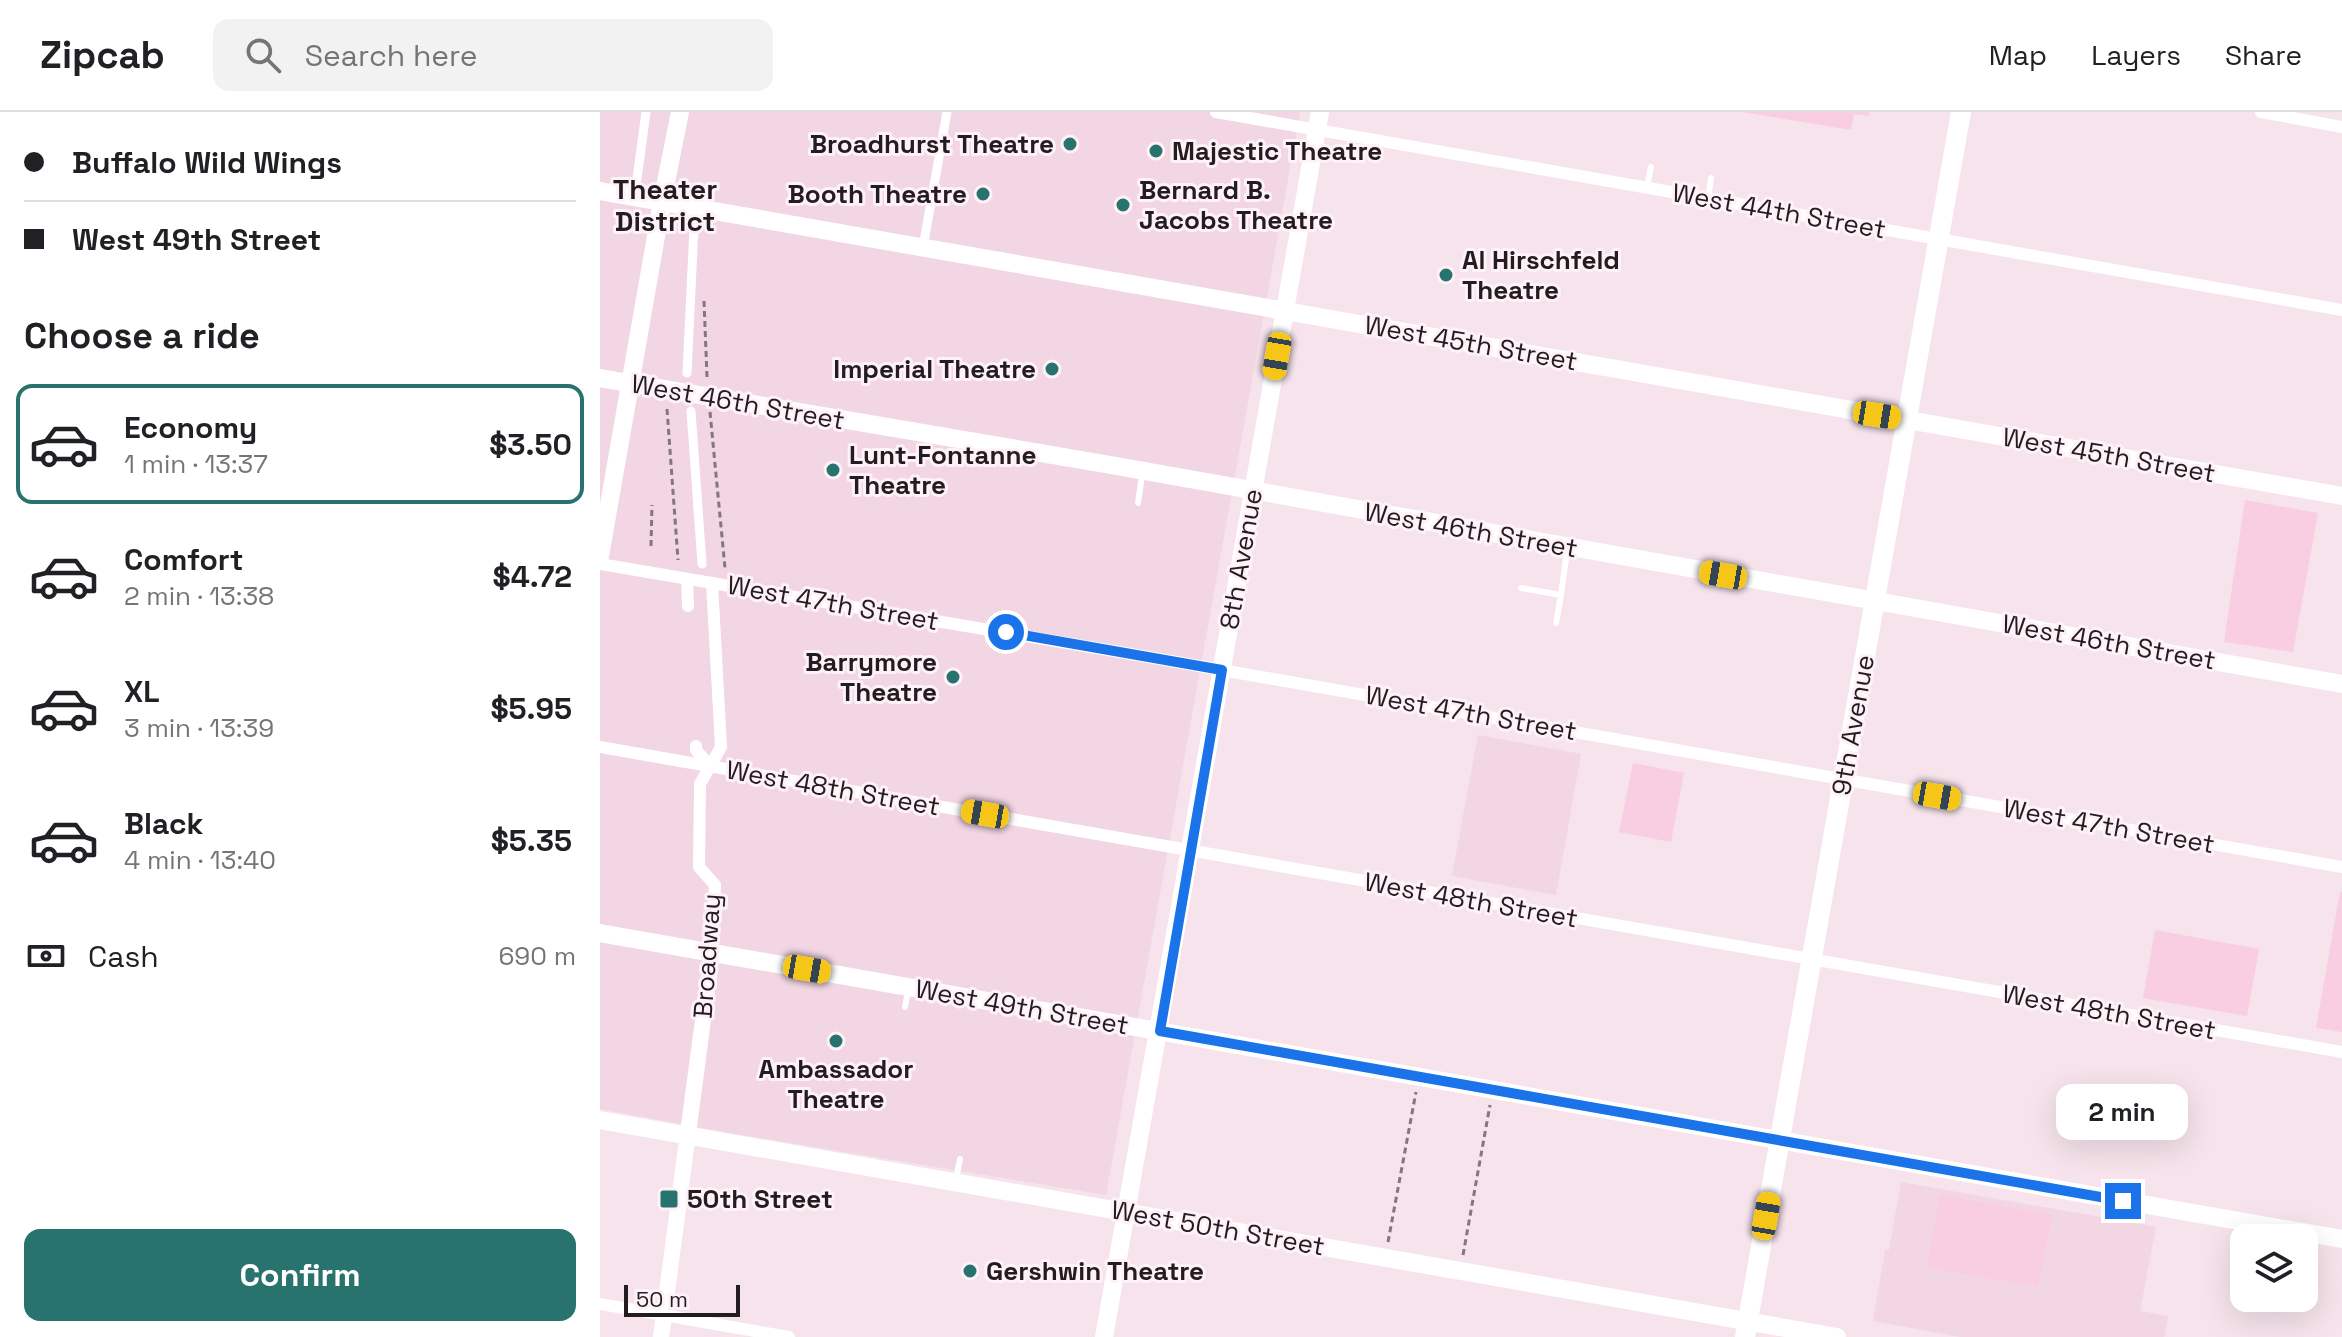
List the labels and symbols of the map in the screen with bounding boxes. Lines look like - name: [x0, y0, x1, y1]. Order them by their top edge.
- place label: Broadhurst Theatre: [810, 127, 1054, 161]
- place label: Majestic Theatre: [1172, 134, 1382, 168]
- marker: Broadhurst Theatre: [1061, 135, 1079, 153]
- marker: Majestic Theatre: [1147, 142, 1165, 160]
- district label: Theater District: [613, 171, 717, 239]
- place label: Bernard B. Jacobs Theatre: [1139, 173, 1333, 237]
- street label: West 44th Street: [1670, 175, 1888, 247]
- place label: Booth Theatre: [788, 177, 967, 211]
- marker: Booth Theatre: [974, 185, 992, 203]
- marker: Bernard B. Jacobs Theatre: [1114, 196, 1132, 214]
- place label: Al Hirschfeld Theatre: [1462, 243, 1620, 307]
- marker: Al Hirschfeld Theatre: [1437, 266, 1455, 284]
- street label: West 45th Street: [1362, 308, 1580, 378]
- car: [1261, 330, 1293, 382]
- place label: Imperial Theatre: [833, 352, 1036, 386]
- marker: Imperial Theatre: [1043, 360, 1061, 378]
- street label: West 46th Street: [629, 367, 847, 437]
- car: [1851, 399, 1903, 431]
- street label: West 45th Street: [2000, 420, 2218, 490]
- place label: Lunt-Fontanne Theatre: [849, 438, 1037, 502]
- marker: Lunt-Fontanne Theatre: [824, 461, 842, 479]
- street label: 8th Avenue: [1212, 486, 1270, 632]
- street label: West 46th Street: [1362, 495, 1580, 565]
- car: [1697, 559, 1749, 591]
- street label: West 47th Street: [725, 568, 941, 638]
- street label: West 46th Street: [2000, 607, 2218, 677]
- route start: [988, 614, 1024, 650]
- place label: Barrymore Theatre: [805, 645, 937, 709]
- street label: 9th Avenue: [1824, 652, 1882, 798]
- marker: Barrymore Theatre: [944, 668, 962, 686]
- street label: West 47th Street: [1363, 678, 1579, 748]
- street label: West 48th Street: [724, 752, 942, 824]
- car: [1911, 780, 1963, 812]
- street label: West 47th Street: [2001, 791, 2217, 861]
- car: [959, 798, 1011, 830]
- street label: West 48th Street: [1362, 864, 1580, 936]
- street label: Broadway: [686, 892, 728, 1020]
- car: [781, 953, 833, 985]
- street label: West 49th Street: [913, 972, 1131, 1042]
- street label: West 48th Street: [2000, 976, 2218, 1048]
- marker: Ambassador Theatre: [827, 1032, 845, 1050]
- place label: Ambassador Theatre: [759, 1052, 913, 1116]
- callout: 2 min: [2057, 1085, 2189, 1141]
- place label: 50th Street: [687, 1182, 833, 1216]
- route end: [2105, 1183, 2141, 1219]
- marker: 50th Street: [658, 1188, 680, 1210]
- car: [1750, 1190, 1782, 1242]
- street label: West 50th Street: [1109, 1192, 1327, 1264]
- place label: Gershwin Theatre: [986, 1254, 1204, 1288]
- marker: Gershwin Theatre: [961, 1262, 979, 1280]
- scale bar: [624, 1281, 740, 1317]

